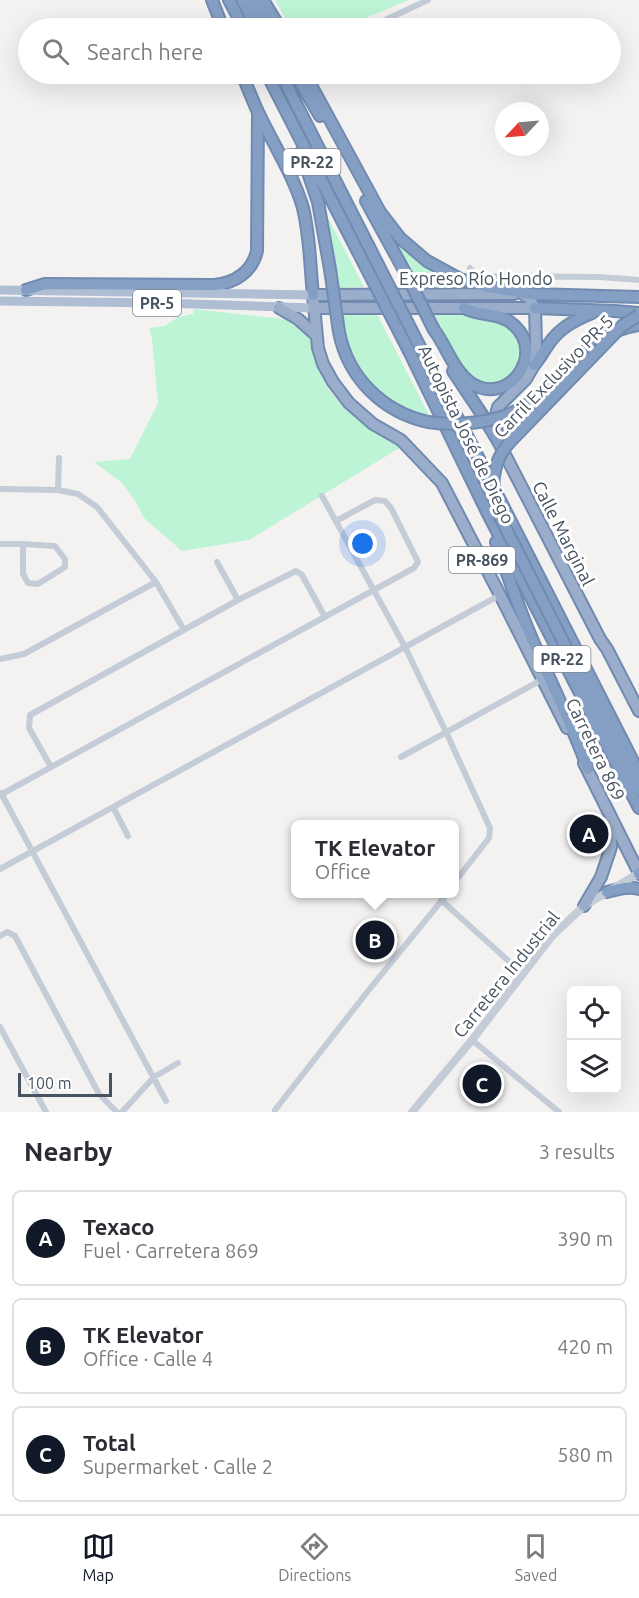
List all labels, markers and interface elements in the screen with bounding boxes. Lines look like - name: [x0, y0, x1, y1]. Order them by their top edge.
- search box: [18, 18, 621, 84]
- icon: search: [39, 35, 72, 68]
- text: Search here: [87, 39, 203, 64]
- north arrow: [495, 102, 549, 156]
- road number: PR-22: [284, 149, 340, 175]
- street label: Expreso Río Hondo: [399, 268, 553, 288]
- road number: PR-5: [133, 290, 181, 316]
- street label: Carril Exclusivo PR-5: [489, 311, 617, 441]
- street label: Autopista José de Diego: [415, 341, 519, 527]
- street label: Calle Marginal: [529, 477, 599, 589]
- your location: [348, 529, 377, 558]
- road number: PR-869: [449, 547, 515, 573]
- road number: PR-22: [534, 646, 590, 672]
- street label: Carretera 869: [563, 695, 629, 803]
- pin: A: [570, 812, 608, 856]
- popup: [291, 820, 459, 898]
- text: TK Elevator: [315, 835, 435, 860]
- text: Office: [315, 860, 371, 883]
- street label: Carretera Industrial: [449, 907, 563, 1041]
- pin: B: [356, 918, 394, 962]
- map controls: [567, 986, 621, 1094]
- button: locate: [567, 986, 621, 1040]
- button: layers: [567, 1040, 621, 1094]
- pin: C: [462, 1062, 502, 1106]
- scale bar: [18, 1070, 112, 1098]
- text: 100 m: [27, 1074, 72, 1092]
- text: Nearby: [24, 1137, 112, 1166]
- text: 3 results: [539, 1140, 615, 1163]
- text: Texaco: [83, 1214, 154, 1239]
- text: A: [38, 1227, 53, 1250]
- text: 390 m: [557, 1227, 613, 1250]
- text: Fuel · Carretera 869: [83, 1239, 259, 1262]
- text: TK Elevator: [83, 1322, 203, 1347]
- text: B: [39, 1335, 52, 1358]
- text: 420 m: [557, 1335, 613, 1358]
- text: Office · Calle 4: [83, 1347, 213, 1370]
- text: Total: [83, 1430, 136, 1455]
- text: C: [39, 1443, 52, 1466]
- text: 580 m: [557, 1443, 613, 1466]
- text: Supermarket · Calle 2: [83, 1455, 273, 1478]
- tab: Map: [82, 1530, 115, 1584]
- tab: Directions: [278, 1530, 351, 1584]
- tab: Saved: [515, 1530, 557, 1584]

